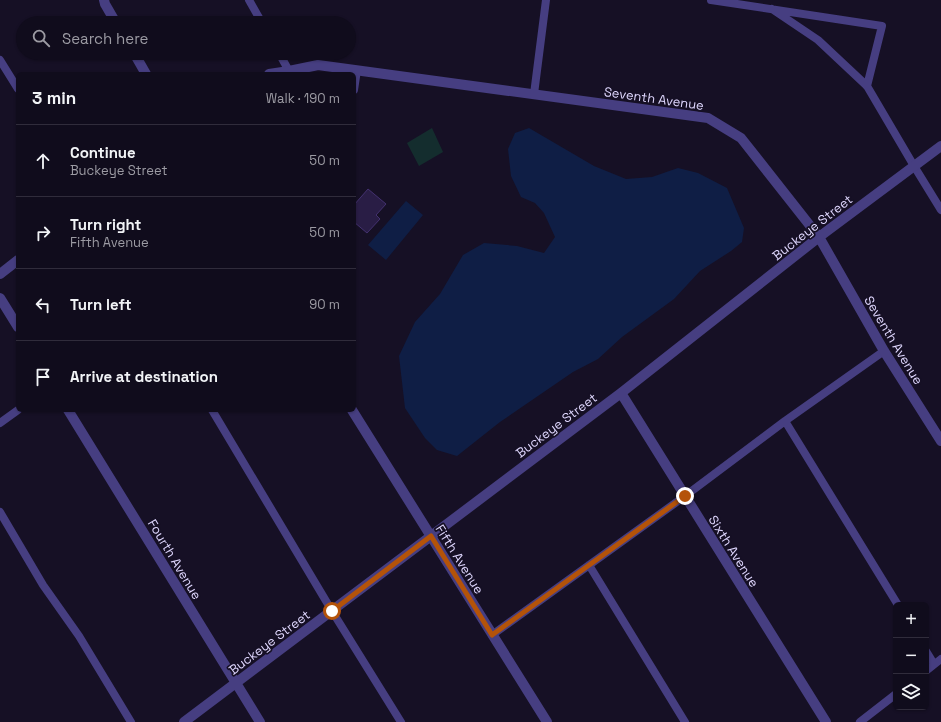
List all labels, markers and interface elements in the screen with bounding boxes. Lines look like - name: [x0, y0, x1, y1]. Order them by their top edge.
- search box: [16, 16, 356, 60]
- icon: search: [30, 27, 52, 49]
- text: Search here: [62, 29, 148, 48]
- street label: Seventh Avenue: [603, 83, 705, 114]
- text: 3 min: [32, 87, 76, 109]
- text: Walk · 190 m: [266, 90, 340, 107]
- text: Continue: [70, 143, 136, 162]
- icon: ahead: [32, 150, 54, 172]
- text: 50 m: [309, 152, 340, 169]
- text: Buckeye Street: [70, 162, 167, 179]
- street label: Buckeye Street: [769, 191, 856, 264]
- text: Turn right: [70, 215, 141, 234]
- icon: right: [32, 222, 54, 244]
- text: 50 m: [309, 224, 340, 241]
- text: Fifth Avenue: [70, 234, 149, 251]
- street label: Seventh Avenue: [860, 293, 927, 388]
- icon: left: [32, 294, 54, 316]
- text: Turn left: [70, 295, 132, 314]
- text: 90 m: [309, 296, 340, 313]
- icon: arrive: [32, 366, 54, 388]
- text: Arrive at destination: [70, 367, 218, 386]
- street label: Buckeye Street: [512, 389, 600, 461]
- route end: [676, 487, 694, 505]
- street label: Sixth Avenue: [705, 512, 762, 590]
- street label: Fourth Avenue: [144, 516, 205, 603]
- street label: Fifth Avenue: [431, 521, 488, 597]
- route start: [323, 602, 341, 620]
- map controls: [893, 602, 929, 710]
- button: +: [893, 602, 929, 638]
- street label: Buckeye Street: [225, 606, 313, 678]
- button: −: [893, 638, 929, 674]
- button: layers: [893, 674, 929, 710]

